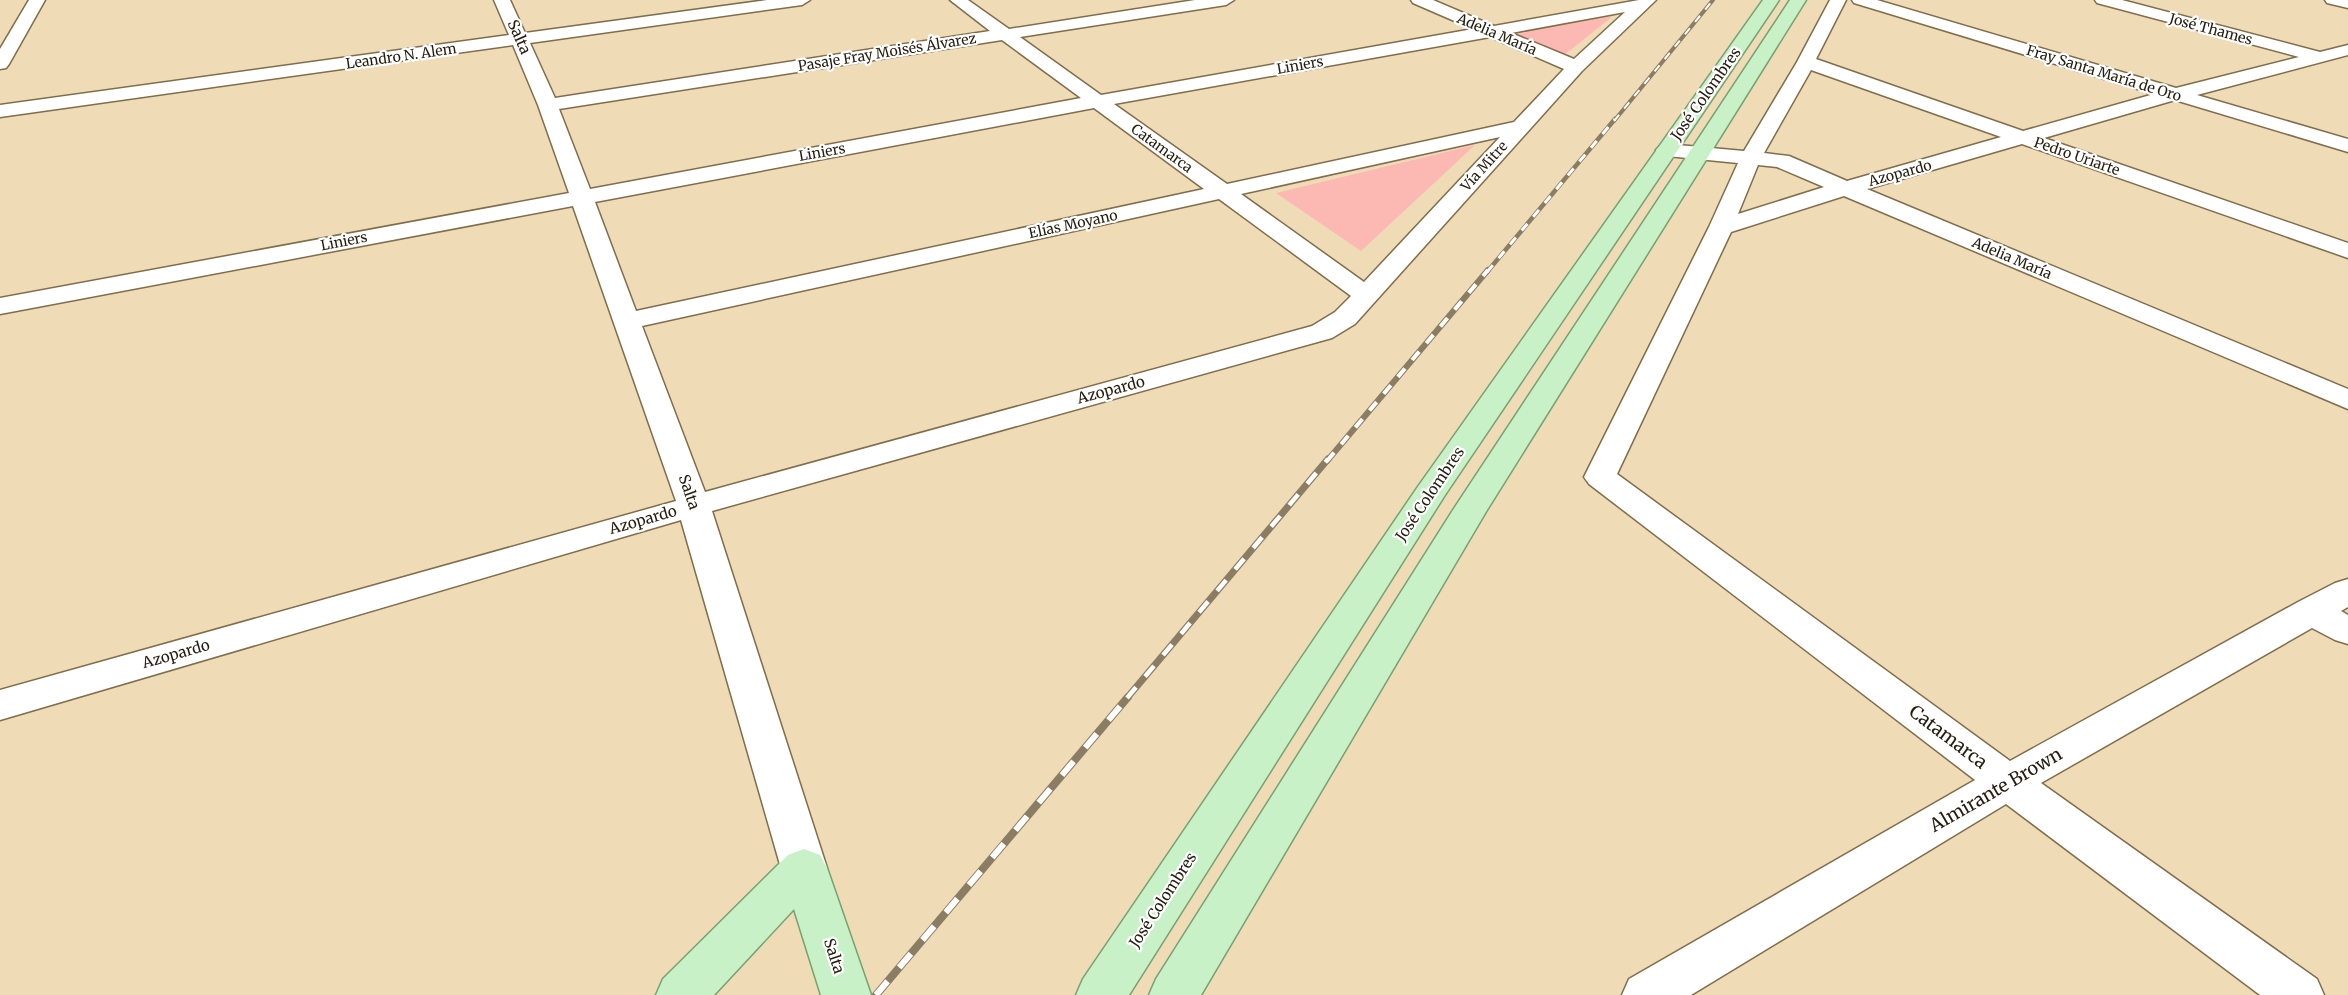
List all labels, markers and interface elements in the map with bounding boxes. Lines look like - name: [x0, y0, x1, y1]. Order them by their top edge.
- street label: Adelia María: [1453, 9, 1540, 59]
- street label: José Thames: [2167, 9, 2255, 49]
- street label: Salta: [504, 17, 535, 57]
- street label: Pasaje Fray Moisés Álvarez: [797, 29, 978, 75]
- street label: Leandro N. Alem: [344, 39, 458, 73]
- street label: Fray Santa María de Oro: [2024, 41, 2184, 105]
- street label: José Colombres: [1666, 43, 1745, 145]
- street label: Liniers: [1275, 52, 1325, 78]
- street label: Catamarca: [1128, 120, 1197, 177]
- street label: Pedro Uriarte: [2032, 133, 2122, 179]
- street label: Vía Mitre: [1456, 137, 1511, 196]
- street label: Liniers: [797, 139, 847, 165]
- street label: Azopardo: [1866, 156, 1934, 190]
- street label: Elías Moyano: [1027, 206, 1119, 242]
- street label: Liniers: [319, 228, 369, 254]
- street label: Adelia María: [1968, 233, 2055, 283]
- street label: Azopardo: [1074, 371, 1147, 408]
- street label: José Colombres: [1390, 443, 1468, 545]
- street label: Salta: [675, 472, 704, 512]
- street label: Azopardo: [606, 501, 679, 538]
- street label: Azopardo: [139, 635, 212, 672]
- street label: Catamarca: [1905, 700, 1992, 774]
- street label: Almirante Brown: [1924, 742, 2066, 837]
- street label: José Colombres: [1124, 849, 1200, 952]
- street label: Salta: [820, 936, 849, 976]

